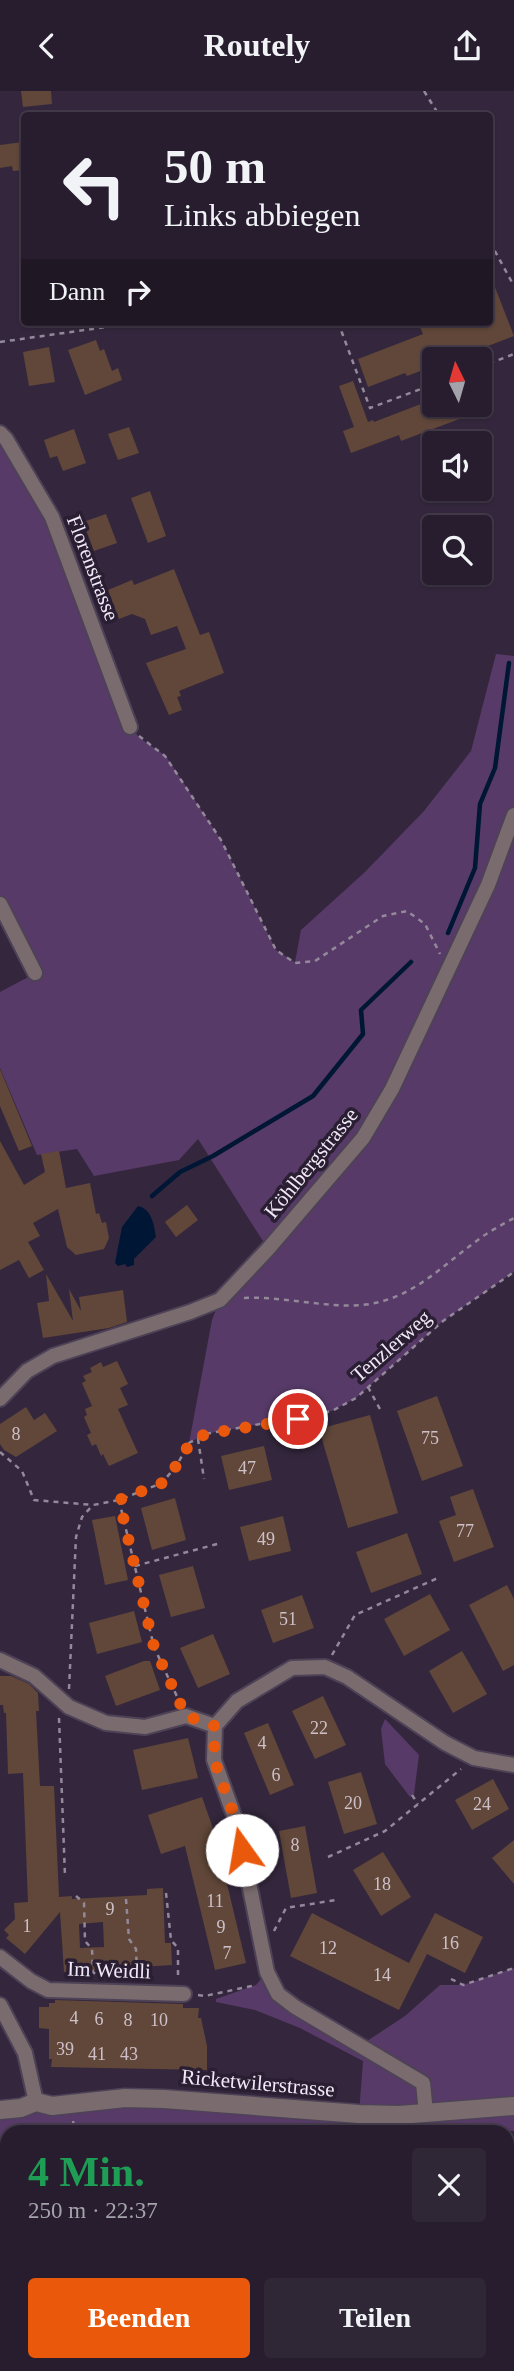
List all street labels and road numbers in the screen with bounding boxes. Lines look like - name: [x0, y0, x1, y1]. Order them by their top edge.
- street label: Florenstrasse: [62, 512, 124, 624]
- street label: Köhlbergstrasse: [259, 1103, 363, 1223]
- street label: Tenzlerweg: [346, 1305, 436, 1387]
- street label: Im Weidli: [67, 1957, 151, 1983]
- street label: Ricketwilerstrasse: [180, 2064, 336, 2102]

